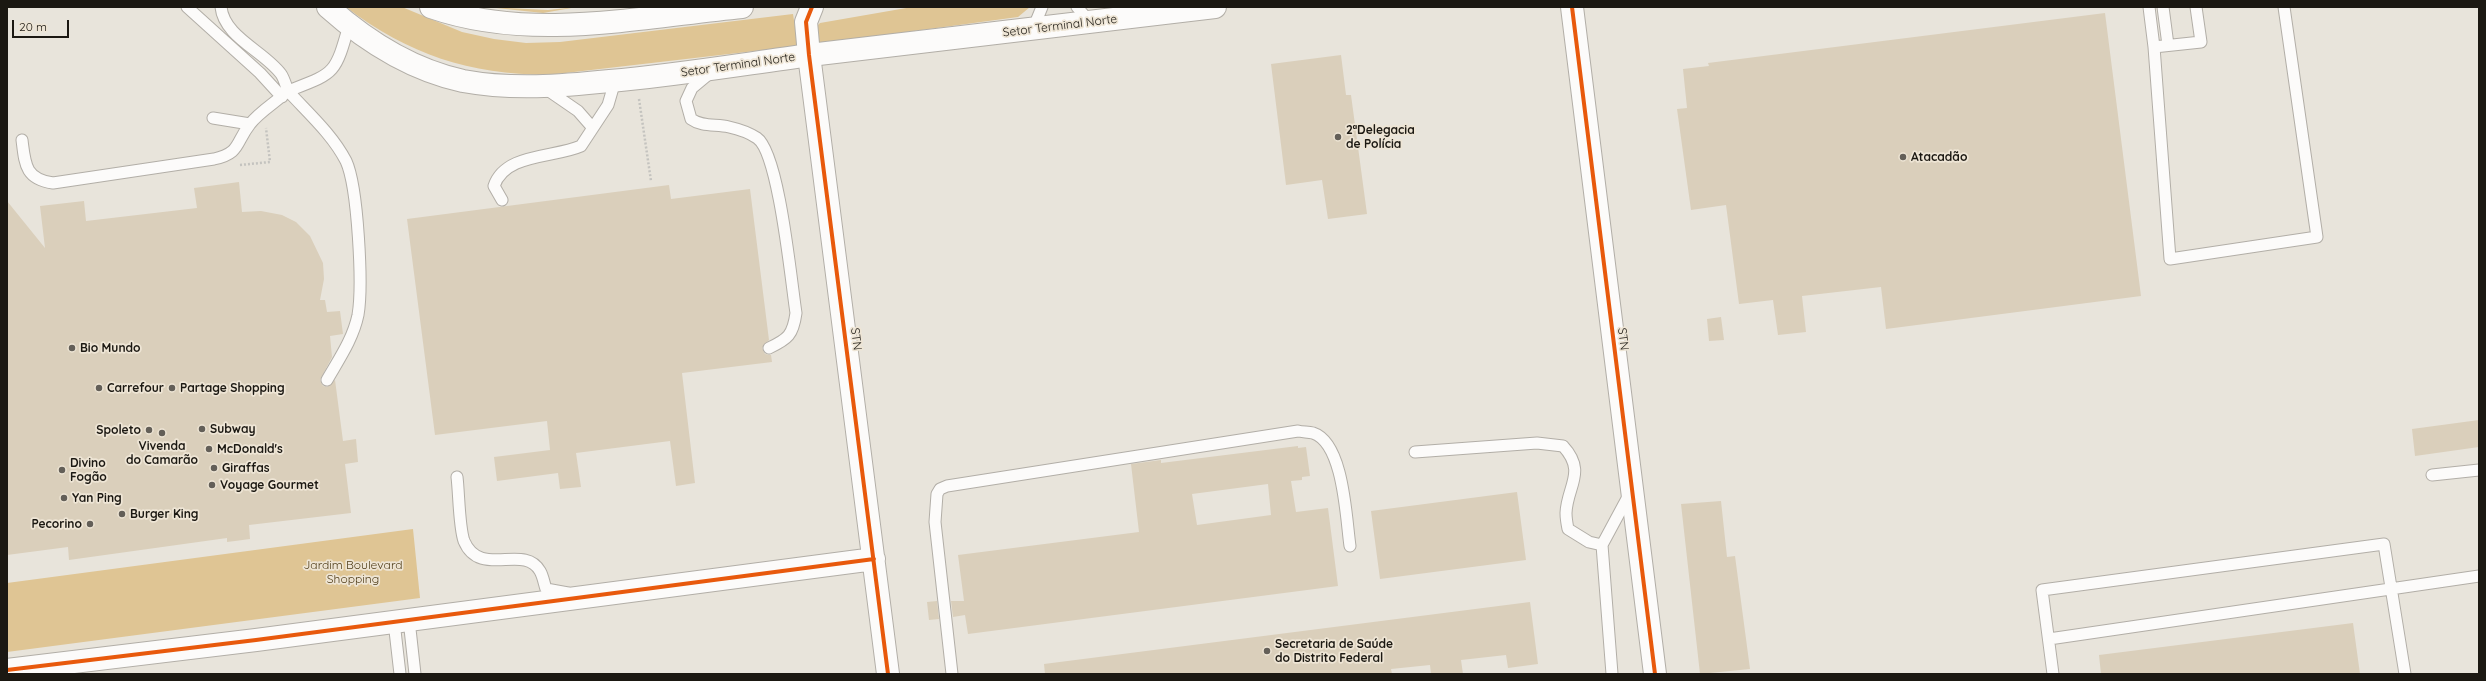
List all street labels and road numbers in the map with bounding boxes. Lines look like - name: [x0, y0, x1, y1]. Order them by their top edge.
- street label: Setor Terminal Norte: [1002, 12, 1118, 40]
- street label: Setor Terminal Norte: [680, 50, 796, 80]
- street label: STN: [847, 327, 865, 351]
- street label: STN: [1614, 327, 1632, 351]

